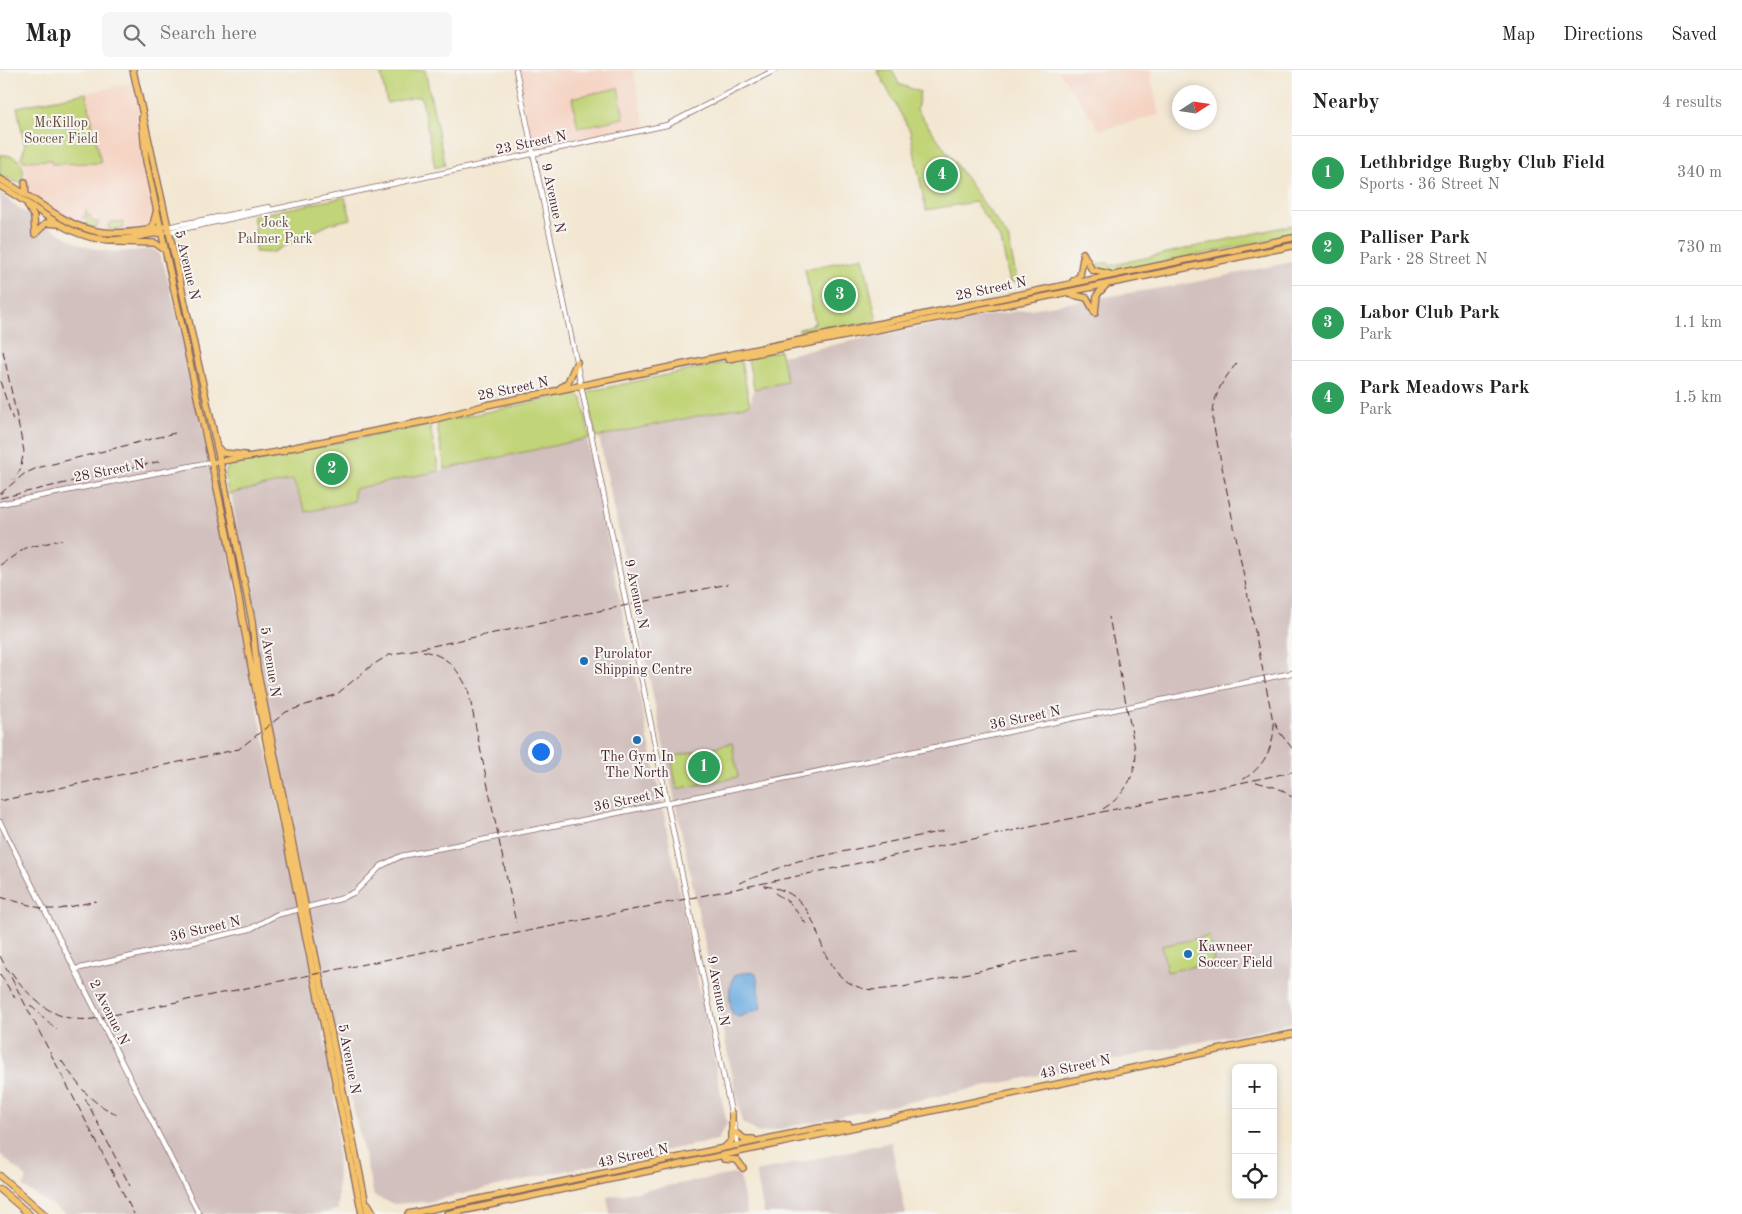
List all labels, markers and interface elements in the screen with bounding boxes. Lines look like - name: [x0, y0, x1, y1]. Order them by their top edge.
- search box: [102, 12, 452, 57]
- icon: search: [120, 21, 148, 49]
- text: Map: [25, 23, 72, 47]
- text: Search here: [160, 25, 257, 44]
- text: Map: [1502, 26, 1535, 44]
- text: Directions: [1563, 26, 1643, 44]
- text: Saved: [1671, 26, 1717, 44]
- north arrow: [1172, 85, 1217, 130]
- text: Nearby: [1312, 92, 1380, 113]
- text: 4 results: [1662, 95, 1722, 111]
- park label: McKillop Soccer Field: [24, 116, 98, 146]
- street label: 23 Street N: [495, 129, 568, 157]
- text: Lethbridge Rugby Club Field: [1359, 154, 1605, 173]
- pin: 4: [926, 156, 958, 194]
- street label: 9 Avenue N: [539, 162, 567, 235]
- text: 1: [1323, 165, 1333, 181]
- text: 340 m: [1677, 165, 1722, 181]
- text: Sports · 36 Street N: [1359, 177, 1500, 193]
- park label: Jock Palmer Park: [237, 216, 313, 246]
- street label: 5 Avenue N: [172, 229, 202, 302]
- text: Palliser Park: [1359, 229, 1470, 248]
- text: 2: [1323, 240, 1333, 256]
- text: 730 m: [1677, 240, 1722, 256]
- text: Park · 28 Street N: [1359, 252, 1488, 268]
- street label: 28 Street N: [955, 275, 1028, 303]
- pin: 3: [824, 276, 856, 314]
- text: Labor Club Park: [1359, 304, 1500, 323]
- text: 3: [1323, 315, 1333, 331]
- text: 1.1 km: [1673, 315, 1722, 331]
- text: Park: [1359, 327, 1392, 343]
- street label: 28 Street N: [477, 375, 550, 403]
- text: Park Meadows Park: [1359, 379, 1530, 398]
- text: 4: [1323, 390, 1333, 406]
- text: 1.5 km: [1673, 390, 1722, 406]
- text: Park: [1359, 402, 1392, 418]
- pin: 2: [316, 450, 348, 488]
- street label: 28 Street N: [73, 457, 146, 485]
- street label: 9 Avenue N: [622, 558, 650, 631]
- street label: 5 Avenue N: [258, 626, 283, 699]
- place label: Purolator Shipping Centre: [594, 647, 692, 677]
- marker: Purolator Shipping Centre: [578, 655, 590, 667]
- street label: 36 Street N: [989, 704, 1062, 732]
- marker: The Gym In The North: [631, 734, 643, 746]
- your location: [528, 739, 554, 765]
- pin: 1: [688, 748, 720, 786]
- place label: The Gym In The North: [600, 750, 674, 780]
- street label: 36 Street N: [593, 786, 666, 814]
- street label: 36 Street N: [169, 914, 242, 944]
- place label: Kawneer Soccer Field: [1198, 940, 1273, 970]
- marker: Kawneer Soccer Field: [1182, 948, 1194, 960]
- street label: 9 Avenue N: [704, 955, 732, 1028]
- street label: 2 Avenue N: [87, 978, 132, 1048]
- street label: 5 Avenue N: [335, 1023, 363, 1096]
- street label: 43 Street N: [1039, 1053, 1112, 1081]
- map controls: [1232, 1064, 1277, 1199]
- button: +: [1232, 1064, 1277, 1109]
- button: −: [1232, 1109, 1277, 1154]
- street label: 43 Street N: [597, 1142, 670, 1170]
- button: locate: [1232, 1154, 1277, 1199]

